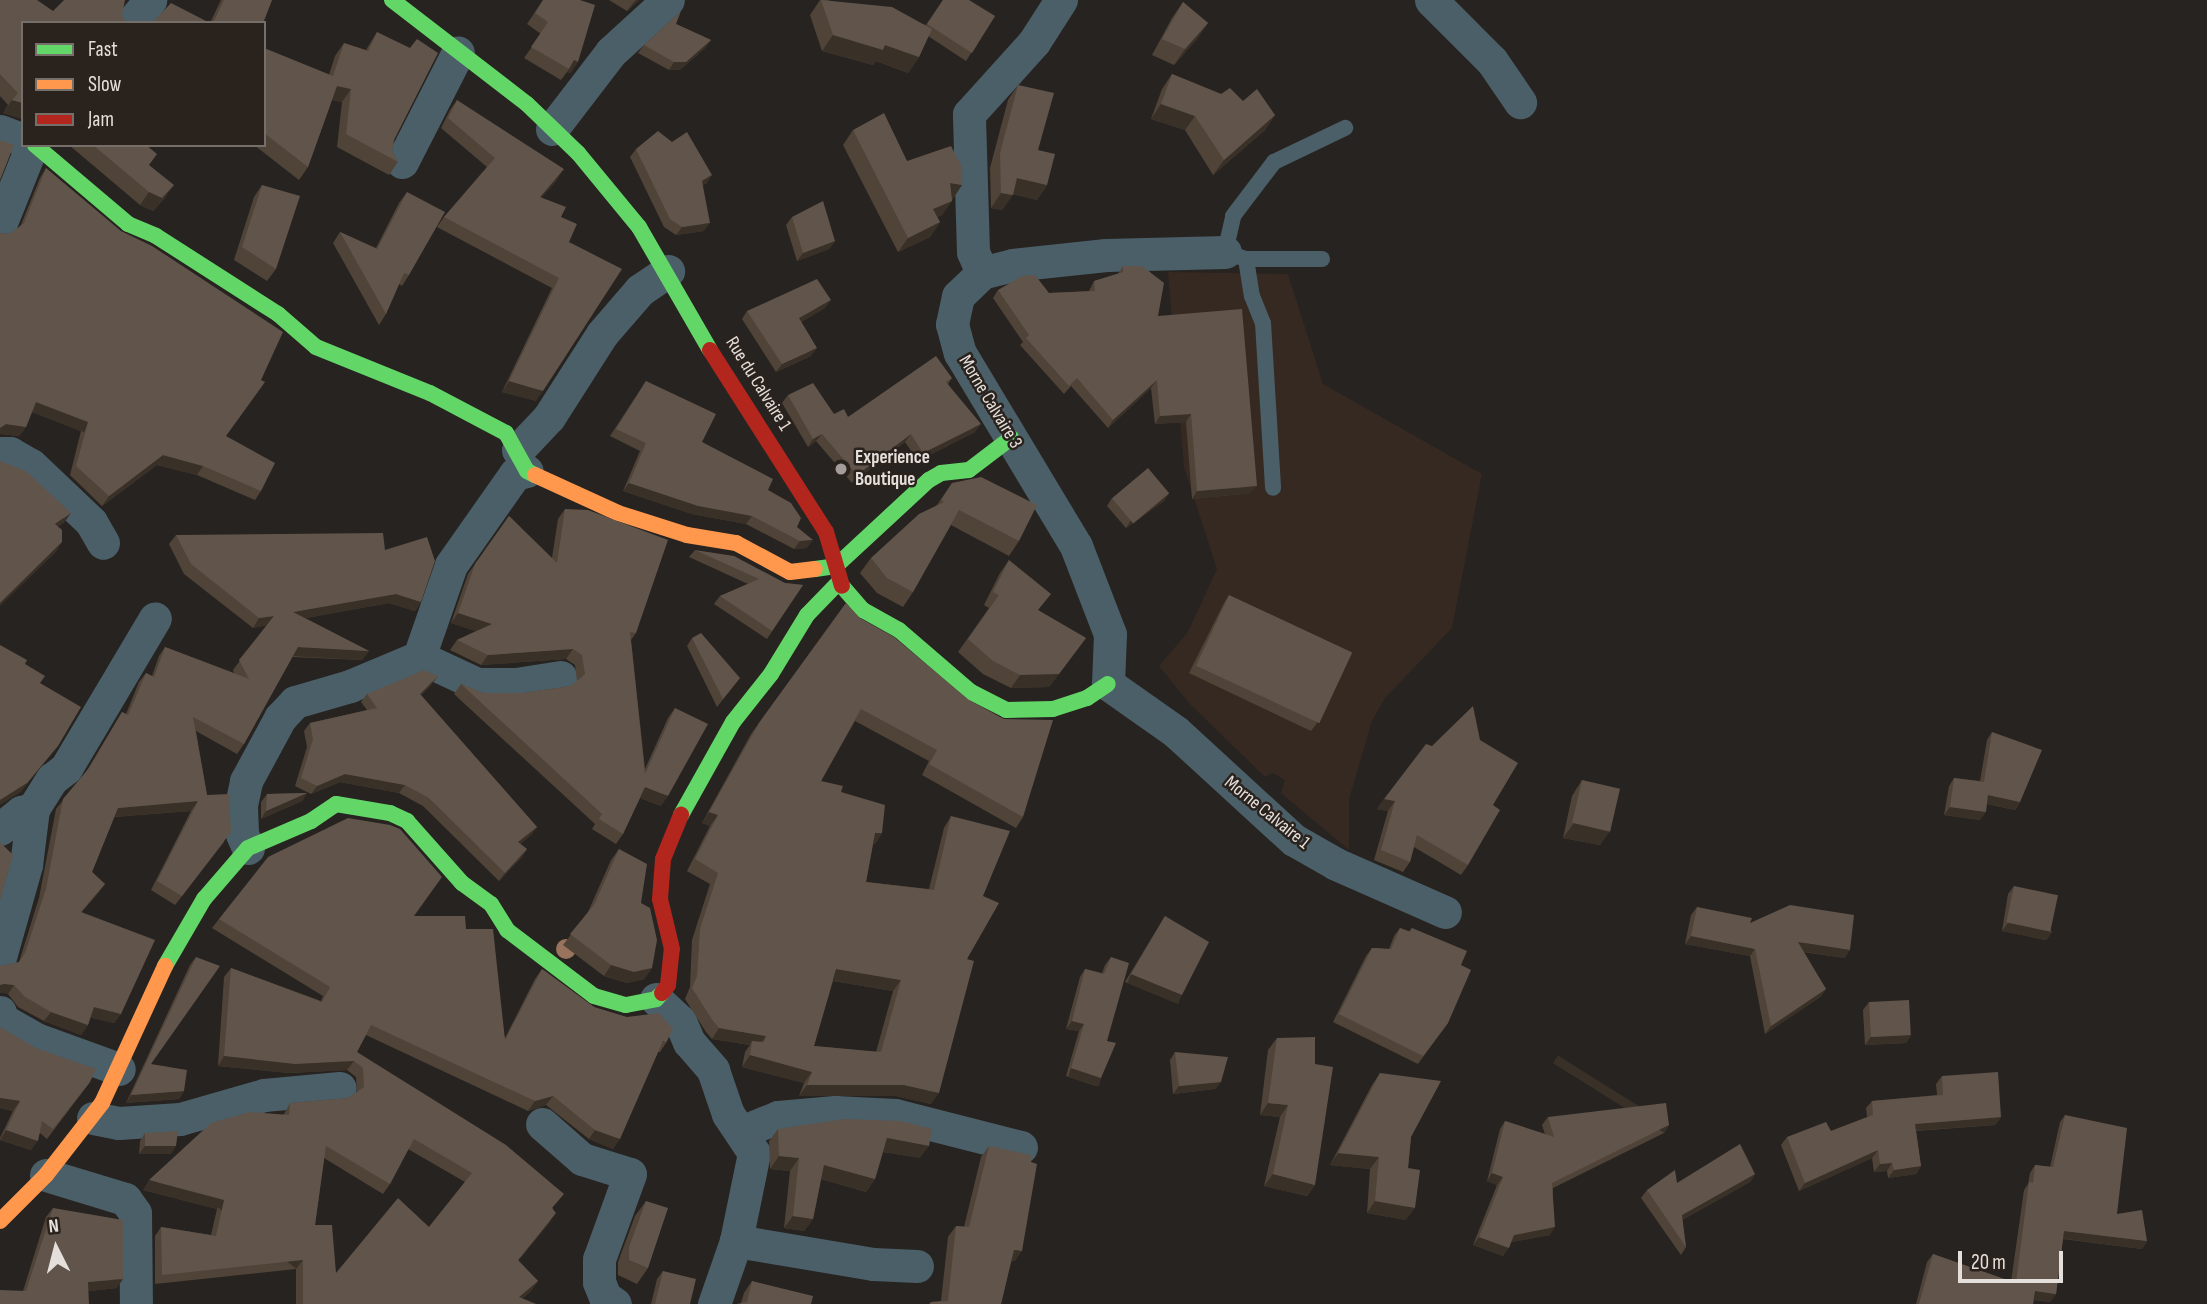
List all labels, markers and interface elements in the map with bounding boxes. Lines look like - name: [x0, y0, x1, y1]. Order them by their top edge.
- legend: [21, 21, 266, 147]
- text: Fast: [88, 37, 118, 62]
- text: Slow: [88, 72, 121, 97]
- text: Jam: [88, 107, 114, 132]
- street label: Rue du Calvaire 1: [720, 333, 796, 435]
- street label: Morne Calvaire 3: [953, 351, 1027, 453]
- place label: Experience Boutique: [855, 447, 930, 491]
- marker: Experience Boutique: [833, 461, 849, 477]
- street label: Morne Calvaire 1: [1220, 772, 1314, 854]
- north arrow: [21, 1213, 91, 1283]
- text: N: [48, 1215, 60, 1239]
- scale bar: [1962, 1238, 2067, 1282]
- text: 20 m: [1971, 1250, 2006, 1275]

